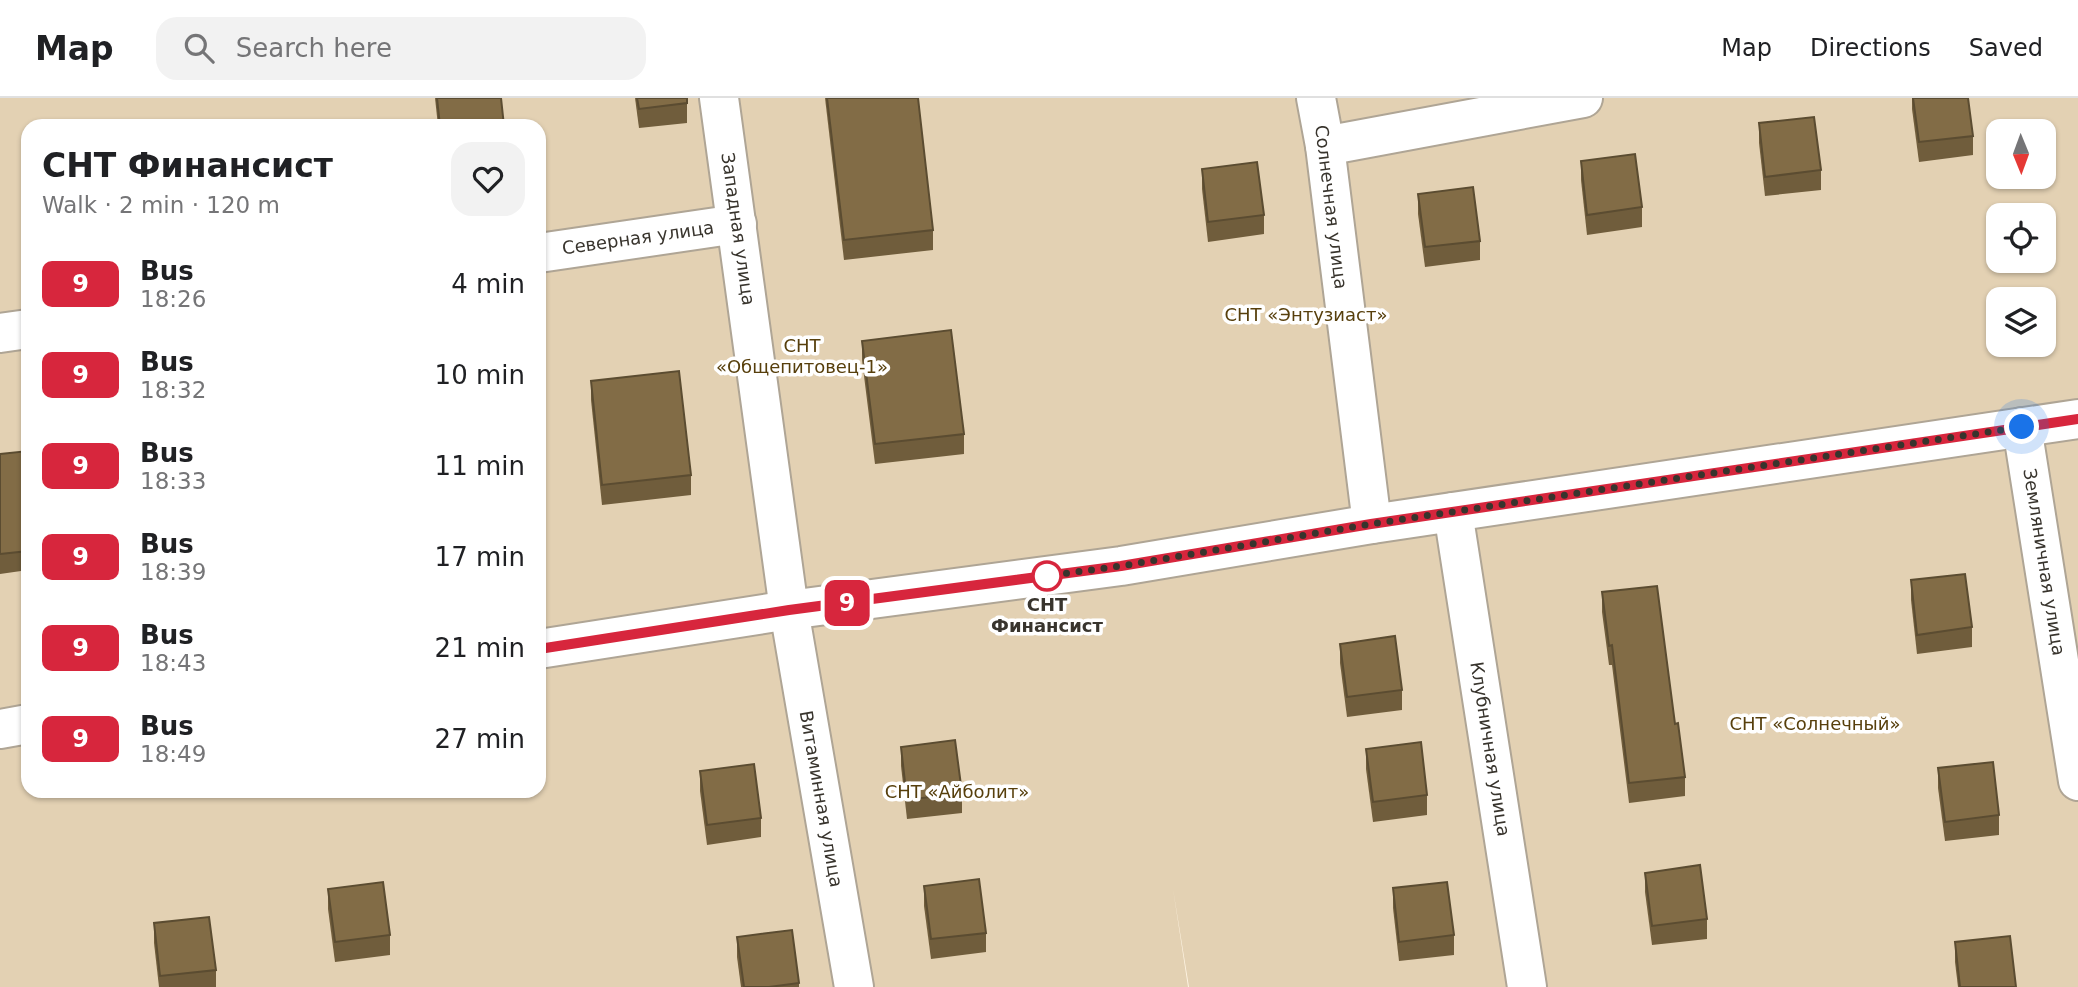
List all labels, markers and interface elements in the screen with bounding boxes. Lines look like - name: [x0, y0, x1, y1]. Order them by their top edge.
- search box: [156, 17, 646, 80]
- text: Map: [35, 29, 114, 68]
- icon: search: [180, 29, 218, 67]
- text: Search here: [236, 33, 392, 63]
- text: Map: [1721, 34, 1772, 62]
- text: Directions: [1810, 34, 1931, 62]
- text: Saved: [1969, 34, 2043, 62]
- north arrow: [1986, 119, 2056, 189]
- map controls: [1986, 119, 2056, 357]
- street label: Солнечная улица: [1311, 124, 1352, 290]
- button: heart: [451, 142, 525, 216]
- text: СНТ Финансист: [42, 146, 333, 185]
- street label: Западная улица: [717, 151, 760, 307]
- text: Walk · 2 min · 120 m: [42, 192, 280, 218]
- button: locate: [1986, 203, 2056, 273]
- street label: Северная улица: [561, 216, 715, 259]
- text: Bus: [140, 256, 194, 286]
- text: 4 min: [451, 269, 525, 299]
- text: 9: [72, 270, 89, 298]
- text: 18:26: [140, 286, 206, 312]
- button: layers: [1986, 287, 2056, 357]
- park label: СНТ «Энтузиаст»: [1224, 304, 1388, 325]
- park label: СНТ «Общепитовец-1»: [716, 335, 888, 377]
- text: Bus: [140, 347, 194, 377]
- text: 10 min: [435, 360, 525, 390]
- text: 9: [72, 361, 89, 389]
- text: 18:32: [140, 377, 206, 403]
- your location: [2004, 409, 2039, 444]
- text: Bus: [140, 438, 194, 468]
- text: 11 min: [435, 451, 525, 481]
- text: 9: [72, 452, 89, 480]
- street label: Земляничная улица: [2019, 467, 2070, 657]
- text: 18:33: [140, 468, 206, 494]
- text: Bus: [140, 529, 194, 559]
- text: 17 min: [435, 542, 525, 572]
- text: 9: [72, 543, 89, 571]
- text: 18:39: [140, 559, 206, 585]
- marker: СНТ Финансист: [1032, 561, 1062, 591]
- line badge: 9: [824, 580, 870, 626]
- text: 9: [839, 589, 855, 617]
- place label: СНТ Финансист: [991, 594, 1103, 636]
- text: Bus: [140, 620, 194, 650]
- text: 21 min: [435, 633, 525, 663]
- text: 9: [72, 634, 89, 662]
- text: 18:43: [140, 650, 206, 676]
- street label: Клубничная улица: [1466, 660, 1515, 838]
- street label: Витаминная улица: [796, 709, 847, 889]
- text: Bus: [140, 711, 194, 741]
- park label: СНТ «Солнечный»: [1729, 713, 1901, 734]
- text: 27 min: [435, 724, 525, 754]
- text: 9: [72, 725, 89, 753]
- text: 18:49: [140, 741, 206, 767]
- park label: СНТ «Айболит»: [885, 781, 1029, 802]

